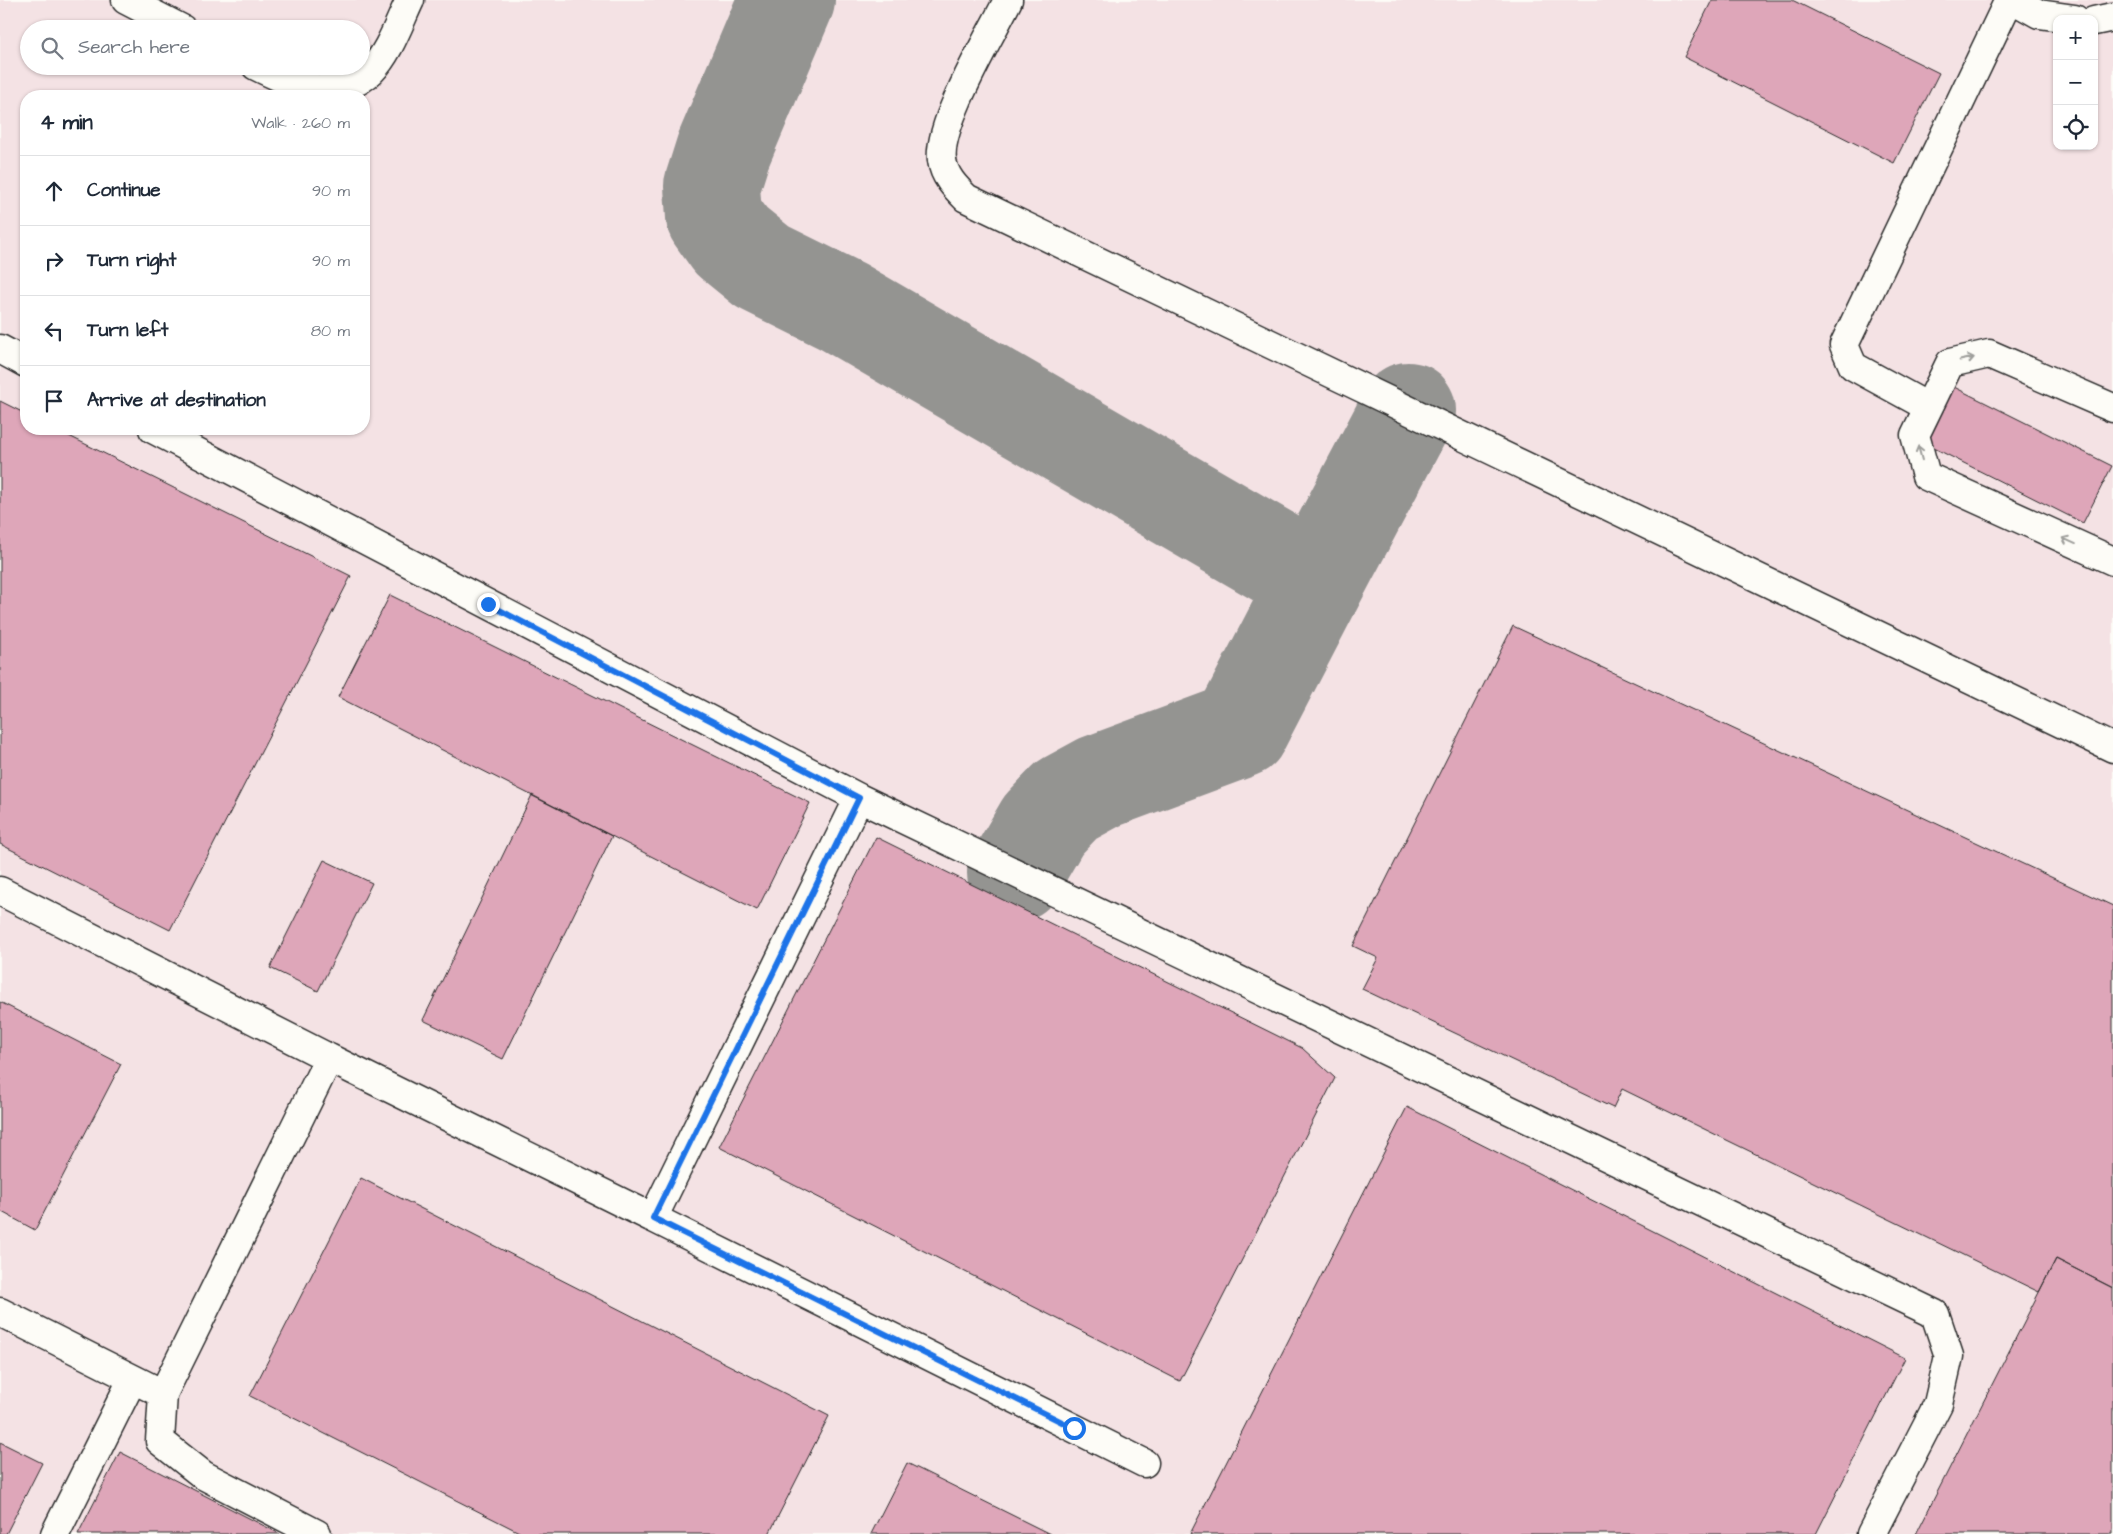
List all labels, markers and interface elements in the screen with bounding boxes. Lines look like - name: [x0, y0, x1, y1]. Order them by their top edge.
- map controls: [2053, 15, 2098, 150]
- button: +: [2053, 15, 2098, 60]
- search box: [20, 20, 370, 75]
- icon: search: [38, 34, 66, 62]
- text: Search here: [78, 34, 190, 61]
- button: −: [2053, 60, 2098, 105]
- button: locate: [2053, 105, 2098, 150]
- text: 4 min: [40, 108, 93, 137]
- text: Walk · 260 m: [251, 112, 350, 134]
- icon: ahead: [40, 177, 68, 205]
- text: Continue: [87, 177, 161, 204]
- text: 90 m: [312, 180, 350, 202]
- icon: right: [40, 247, 68, 275]
- text: Turn right: [87, 247, 176, 274]
- text: 90 m: [312, 250, 350, 272]
- icon: left: [40, 317, 68, 345]
- text: Turn left: [87, 317, 168, 344]
- text: 80 m: [311, 320, 350, 342]
- one-way arrow: [1959, 354, 1975, 363]
- icon: arrive: [40, 387, 68, 415]
- text: Arrive at destination: [87, 387, 266, 414]
- one-way arrow: [1915, 446, 1924, 462]
- one-way arrow: [2062, 535, 2077, 545]
- route end: [477, 593, 500, 616]
- route start: [1063, 1417, 1086, 1440]

